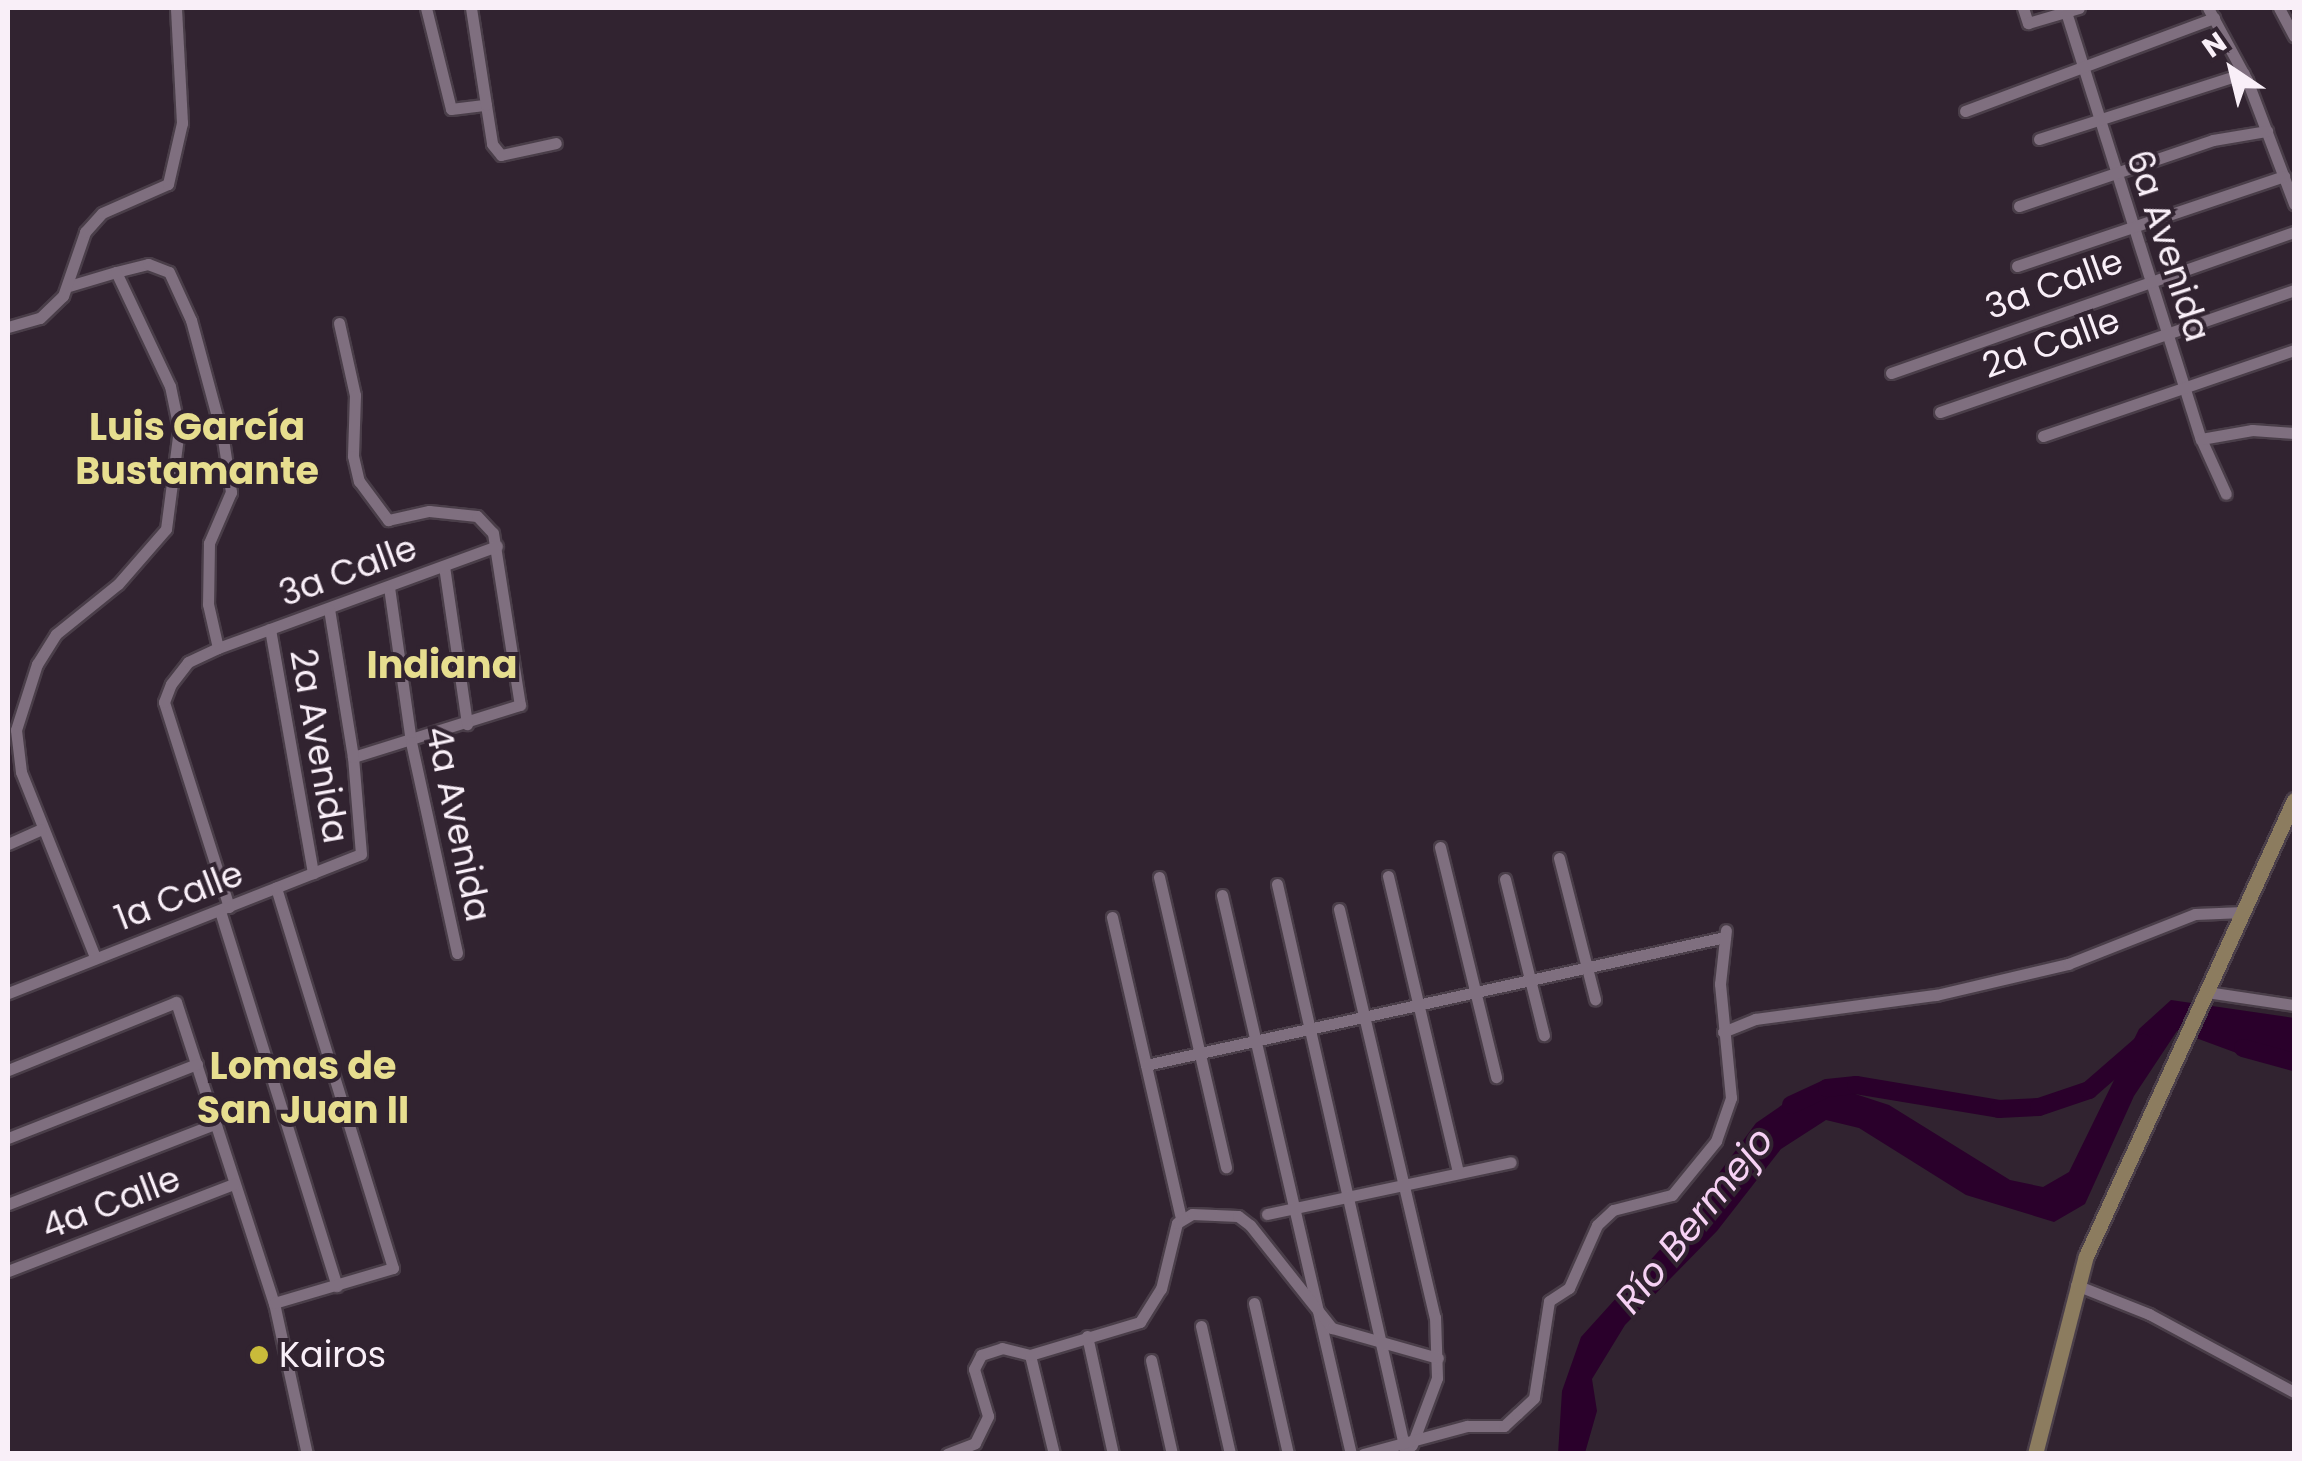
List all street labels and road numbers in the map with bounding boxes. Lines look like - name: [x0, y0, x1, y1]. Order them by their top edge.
- street label: 6a Avenida: [2117, 145, 2219, 347]
- street label: 3a Calle: [1980, 240, 2128, 328]
- street label: 2a Calle: [1977, 299, 2125, 387]
- street label: 3a Calle: [274, 527, 422, 615]
- street label: 2a Avenida: [281, 646, 357, 846]
- street label: 4a Avenida: [417, 723, 499, 925]
- street label: 1a Calle: [109, 852, 249, 940]
- street label: 4a Calle: [36, 1157, 186, 1249]

